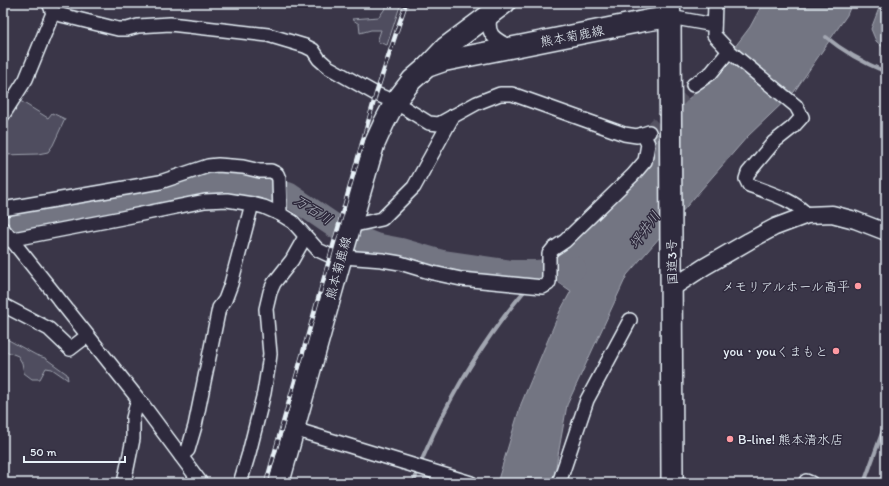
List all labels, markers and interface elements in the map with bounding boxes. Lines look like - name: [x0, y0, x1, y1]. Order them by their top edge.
- street label: 熊本菊鹿線: [539, 22, 606, 50]
- water label: 万石川: [291, 191, 335, 229]
- water label: 坪井川: [626, 208, 664, 252]
- street label: 熊本菊鹿線: [322, 234, 354, 301]
- street label: 国道3号: [664, 239, 680, 285]
- place label: メモリアルホール高平: [722, 279, 850, 294]
- marker: メモリアルホール高平: [853, 281, 863, 291]
- place label: you・youくまもと: [723, 344, 828, 359]
- marker: you・youくまもと: [831, 346, 841, 356]
- place label: B-line! 熊本清水店: [738, 432, 843, 447]
- marker: B-line! 熊本清水店: [725, 434, 735, 444]
- scale bar: [24, 438, 125, 464]
- text: 50 m: [30, 445, 56, 459]

